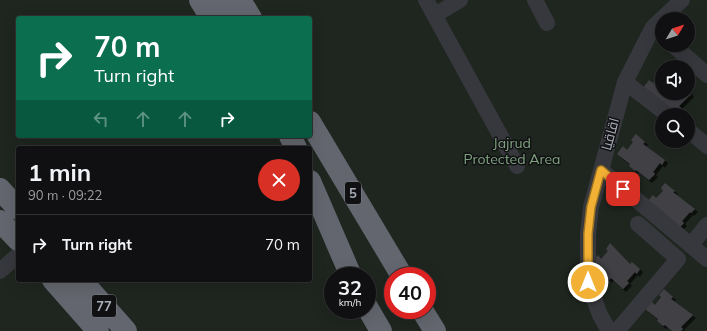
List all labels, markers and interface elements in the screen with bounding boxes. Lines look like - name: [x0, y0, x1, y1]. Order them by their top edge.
- north arrow: [655, 12, 695, 52]
- map controls: [655, 12, 695, 148]
- text: 70 m: [94, 29, 160, 64]
- icon: right: [28, 32, 80, 84]
- button: sound: [655, 60, 695, 100]
- text: Turn right: [94, 64, 174, 87]
- icon: left: [90, 108, 112, 130]
- icon: ahead: [132, 108, 154, 130]
- icon: ahead: [174, 108, 196, 130]
- icon: right: [216, 108, 238, 130]
- button: search: [655, 108, 695, 148]
- street label: اقاقیا: [597, 116, 623, 152]
- park label: Jajrud Protected Area: [463, 134, 561, 168]
- text: 1 min: [28, 157, 91, 187]
- button: close: [258, 159, 300, 201]
- pin: [606, 172, 640, 206]
- icon: arrive: [612, 178, 634, 200]
- road number: 5: [345, 182, 361, 204]
- text: 90 m · 09:22: [28, 187, 102, 203]
- icon: right: [28, 234, 50, 256]
- text: Turn right: [62, 235, 132, 254]
- text: 70 m: [265, 235, 300, 254]
- position arrow: [567, 261, 609, 303]
- speed limit sign: 40: [384, 267, 436, 319]
- text: 32: [338, 275, 362, 300]
- road number: 77: [92, 295, 116, 317]
- text: km/h: [339, 296, 361, 309]

